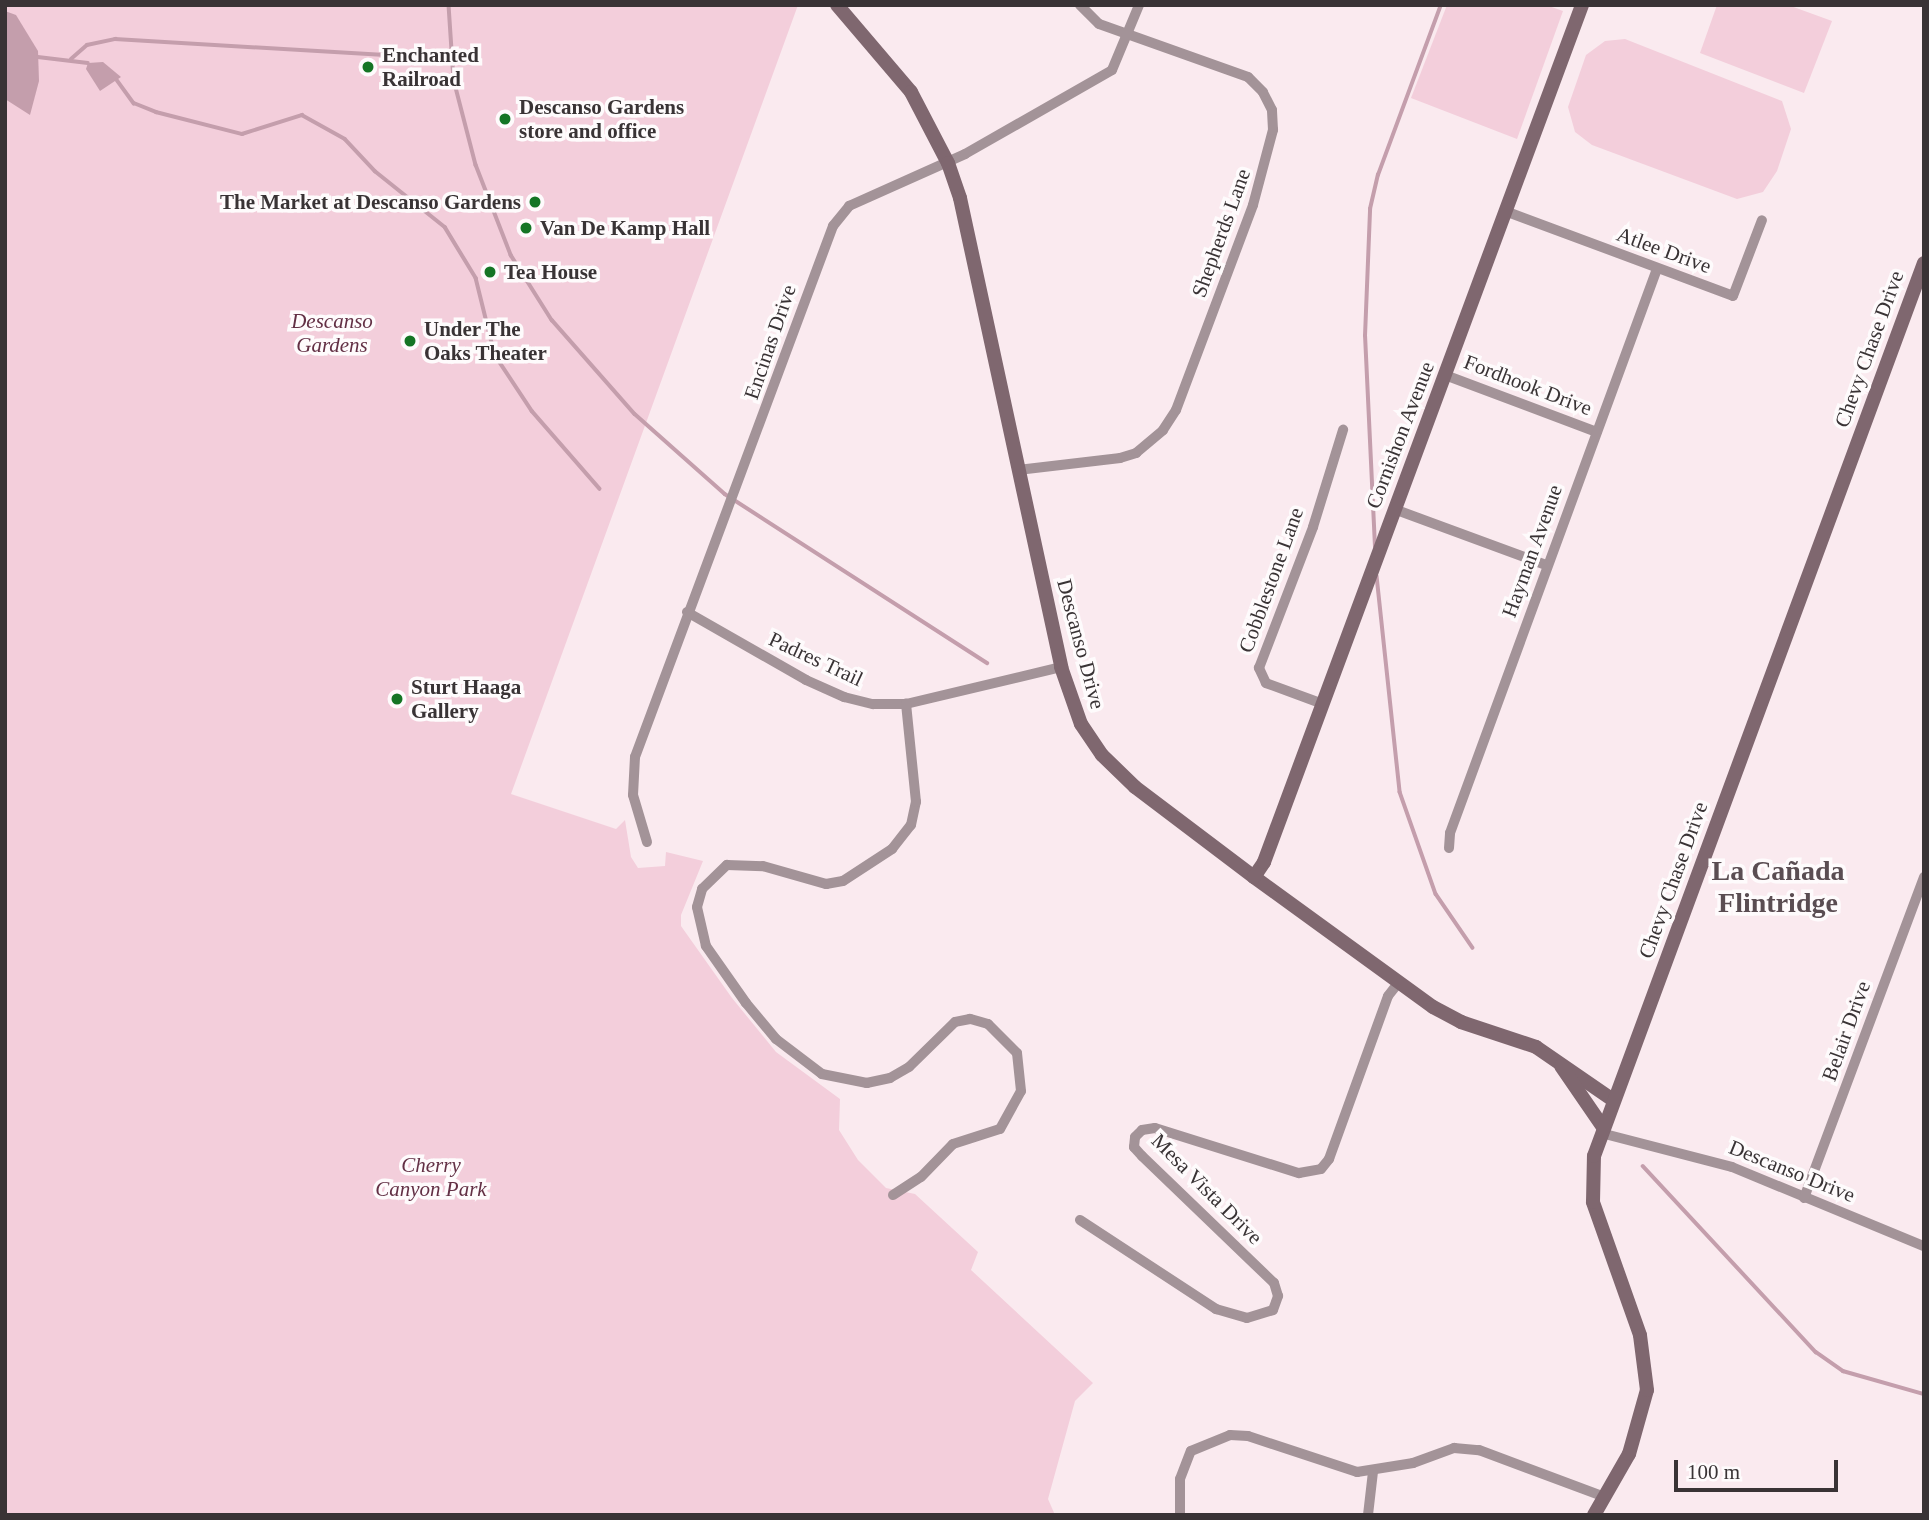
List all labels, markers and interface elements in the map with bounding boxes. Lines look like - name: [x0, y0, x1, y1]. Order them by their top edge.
- place label: Enchanted Railroad: [382, 42, 479, 92]
- marker: Enchanted Railroad: [360, 59, 376, 75]
- place label: Descanso Gardens store and office: [519, 94, 684, 144]
- marker: Descanso Gardens store and office: [497, 111, 513, 127]
- street label: Shepherds Lane: [1186, 165, 1256, 301]
- place label: The Market at Descanso Gardens: [220, 189, 521, 215]
- marker: The Market at Descanso Gardens: [527, 194, 543, 210]
- place label: Van De Kamp Hall: [540, 215, 710, 241]
- marker: Van De Kamp Hall: [518, 220, 534, 236]
- street label: Atlee Drive: [1613, 221, 1715, 279]
- place label: Tea House: [504, 259, 597, 285]
- marker: Tea House: [482, 264, 498, 280]
- street label: Chevy Chase Drive: [1829, 267, 1909, 431]
- street label: Encinas Drive: [739, 281, 801, 403]
- park label: Descanso Gardens: [291, 308, 373, 358]
- place label: Under The Oaks Theater: [424, 316, 547, 366]
- marker: Under The Oaks Theater: [402, 333, 418, 349]
- street label: Fordhook Drive: [1461, 349, 1595, 421]
- street label: Cornishon Avenue: [1360, 357, 1440, 513]
- street label: Hayman Avenue: [1496, 481, 1568, 621]
- street label: Cobblestone Lane: [1233, 504, 1309, 656]
- street label: Descanso Drive: [1052, 576, 1110, 712]
- street label: Padres Trail: [765, 626, 867, 692]
- place label: Sturt Haaga Gallery: [411, 674, 521, 724]
- marker: Sturt Haaga Gallery: [389, 691, 405, 707]
- street label: Chevy Chase Drive: [1633, 798, 1713, 962]
- district label: La Cañada Flintridge: [1711, 854, 1845, 920]
- street label: Belair Drive: [1816, 978, 1876, 1084]
- street label: Mesa Vista Drive: [1146, 1128, 1268, 1250]
- street label: Descanso Drive: [1725, 1134, 1859, 1208]
- park label: Cherry Canyon Park: [375, 1152, 487, 1202]
- scale bar: [1677, 1446, 1842, 1490]
- text: 100 m: [1687, 1460, 1740, 1484]

